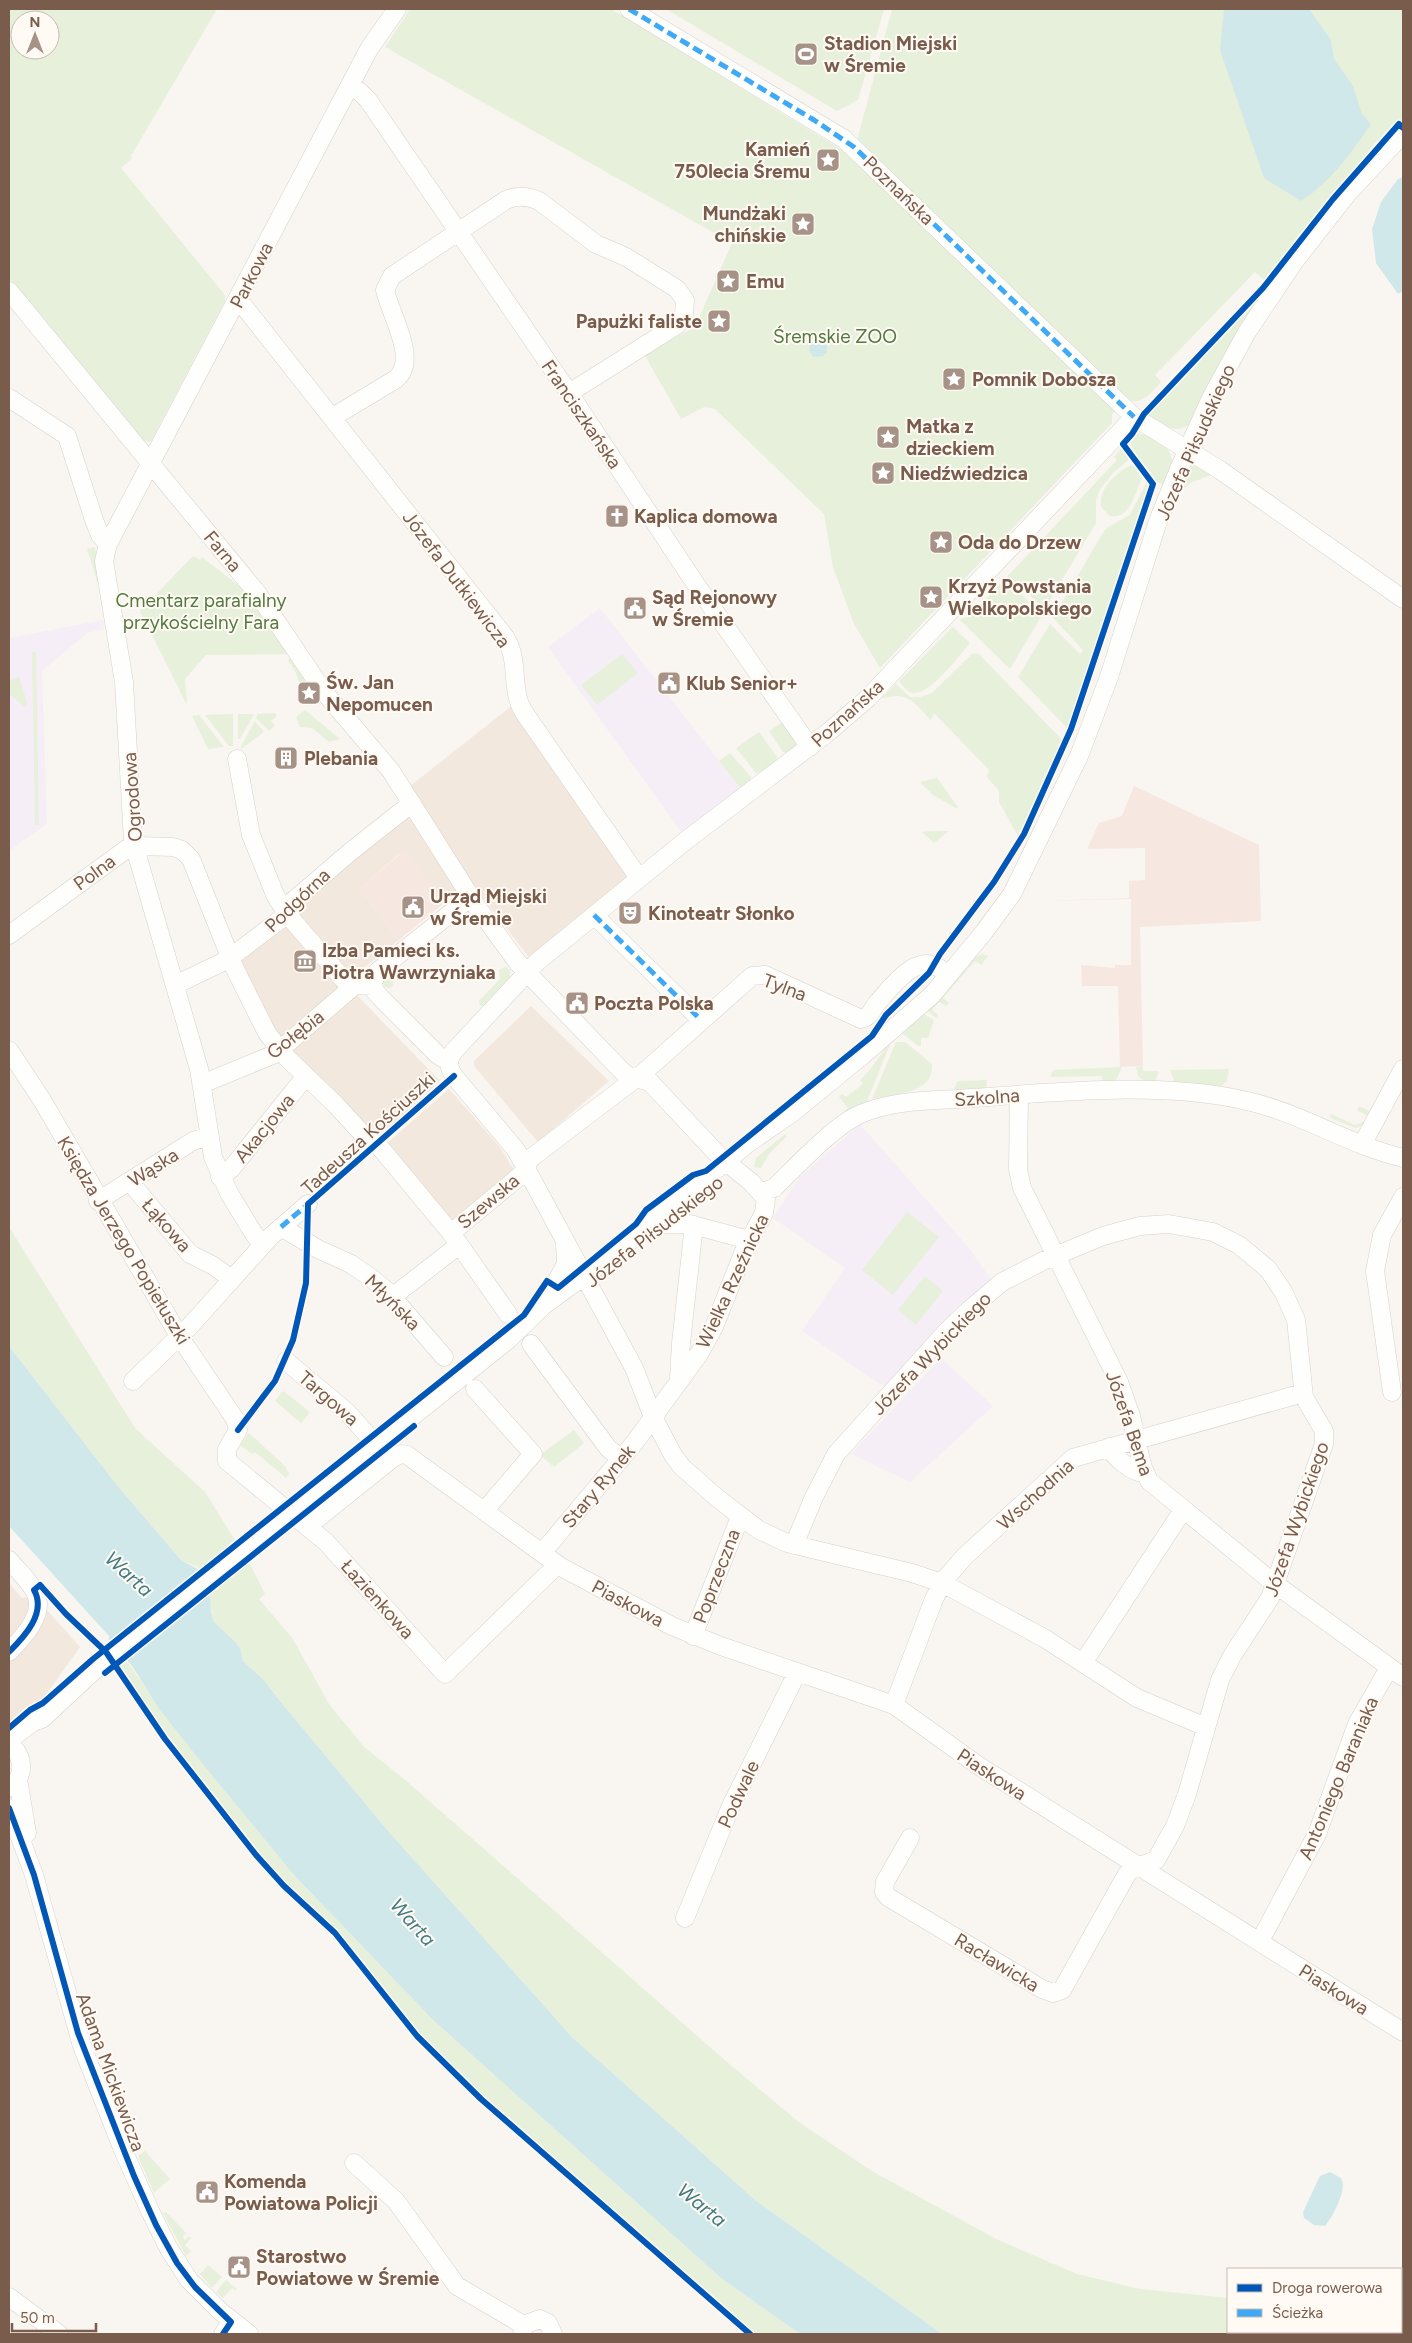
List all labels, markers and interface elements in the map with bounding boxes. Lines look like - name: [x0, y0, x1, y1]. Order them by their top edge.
- north arrow: [10, 10, 60, 60]
- text: N: [30, 14, 40, 31]
- place label: Stadion Miejski w Śremie: [824, 32, 957, 77]
- sports icon: Stadion Miejski w Śremie: [793, 41, 819, 67]
- place label: Kamień 750lecia Śremu: [674, 138, 810, 183]
- place icon: Kamień 750lecia Śremu: [815, 147, 841, 173]
- street label: Poznańska: [858, 151, 939, 230]
- place label: Mundżaki chińskie: [702, 202, 786, 247]
- place icon: Mundżaki chińskie: [790, 211, 816, 237]
- street label: Parkowa: [225, 238, 278, 312]
- place icon: Emu: [715, 268, 741, 294]
- place label: Emu: [746, 270, 785, 293]
- place icon: Papużki faliste: [706, 308, 732, 334]
- place label: Papużki faliste: [576, 310, 702, 333]
- park label: Śremskie ZOO: [773, 325, 897, 348]
- street label: Franciszkańska: [537, 355, 627, 473]
- street label: Józefa Piłsudskiego: [1151, 361, 1240, 524]
- place icon: Pomnik Dobosza: [941, 366, 967, 392]
- place label: Pomnik Dobosza: [972, 368, 1116, 391]
- place label: Matka z dzieckiem: [906, 415, 995, 460]
- place icon: Matka z dzieckiem: [875, 424, 901, 450]
- place icon: Niedźwiedzica: [870, 460, 896, 486]
- place label: Niedźwiedzica: [900, 462, 1028, 485]
- church icon: Kaplica domowa: [604, 503, 630, 529]
- place label: Kaplica domowa: [634, 505, 778, 528]
- street label: Józefa Dutkiewicza: [398, 506, 515, 652]
- street label: Farna: [199, 526, 246, 577]
- place icon: Oda do Drzew: [928, 529, 954, 555]
- place label: Oda do Drzew: [958, 531, 1081, 554]
- place label: Krzyż Powstania Wielkopolskiego: [948, 575, 1092, 620]
- place icon: Krzyż Powstania Wielkopolskiego: [918, 584, 944, 610]
- place label: Sąd Rejonowy w Śremie: [652, 586, 777, 631]
- park label: Cmentarz parafialny przykościelny Fara: [116, 589, 286, 634]
- public building icon: Sąd Rejonowy w Śremie: [622, 595, 648, 621]
- public building icon: Klub Senior+: [656, 670, 682, 696]
- place label: Św. Jan Nepomucen: [326, 671, 433, 716]
- place label: Klub Senior+: [686, 672, 798, 695]
- street label: Poznańska: [806, 675, 888, 752]
- place icon: Św. Jan Nepomucen: [296, 680, 322, 706]
- building icon: Plebania: [273, 745, 299, 771]
- place label: Plebania: [304, 747, 378, 770]
- street label: Ogrodowa: [118, 751, 147, 842]
- street label: Polna: [69, 849, 120, 895]
- street label: Podgórna: [260, 864, 335, 937]
- place label: Urząd Miejski w Śremie: [430, 885, 547, 930]
- public building icon: Urząd Miejski w Śremie: [400, 894, 426, 920]
- theatre icon: Kinoteatr Słonko: [617, 900, 643, 926]
- place label: Kinoteatr Słonko: [648, 902, 795, 925]
- place label: Izba Pamieci ks. Piotra Wawrzyniaka: [322, 939, 496, 984]
- museum icon: Izba Pamieci ks. Piotra Wawrzyniaka: [292, 948, 318, 974]
- street label: Tylna: [760, 969, 810, 1006]
- public building icon: Poczta Polska: [564, 990, 590, 1016]
- place label: Poczta Polska: [594, 992, 714, 1015]
- street label: Gołębia: [262, 1005, 329, 1064]
- street label: Tadeusza Kościuszki: [297, 1067, 440, 1200]
- street label: Szkolna: [954, 1084, 1021, 1111]
- street label: Akacjowa: [230, 1089, 299, 1167]
- street label: Księdza Jerzego Popiełuszki: [52, 1132, 195, 1349]
- street label: Wąska: [124, 1143, 183, 1192]
- street label: Szewska: [453, 1169, 524, 1234]
- street label: Józefa Piłsudskiego: [581, 1171, 728, 1292]
- street label: Łąkowa: [137, 1194, 196, 1257]
- street label: Wielka Rzeźnicka: [691, 1210, 774, 1352]
- street label: Młyńska: [360, 1270, 425, 1335]
- street label: Józefa Wybickiego: [867, 1287, 996, 1420]
- street label: Targowa: [294, 1366, 363, 1431]
- street label: Józefa Bema: [1101, 1368, 1158, 1479]
- street label: Stary Rynek: [557, 1439, 640, 1533]
- street label: Józefa Wybickiego: [1259, 1439, 1334, 1600]
- street label: Wschodnia: [992, 1454, 1078, 1535]
- street label: Poprzeczna: [688, 1526, 745, 1627]
- water label: Warta: [100, 1546, 158, 1602]
- street label: Łazienkowa: [336, 1555, 419, 1644]
- street label: Piaskowa: [588, 1575, 668, 1632]
- street label: Antoniego Baraniaka: [1294, 1693, 1383, 1863]
- street label: Piaskowa: [953, 1744, 1031, 1805]
- street label: Podwale: [713, 1757, 764, 1832]
- water label: Warta: [385, 1893, 441, 1951]
- street label: Racławicka: [950, 1928, 1043, 1997]
- street label: Piaskowa: [1295, 1959, 1373, 2020]
- street label: Adama Mickiewicza: [71, 1990, 150, 2155]
- place label: Komenda Powiatowa Policji: [224, 2170, 378, 2215]
- water label: Warta: [673, 2178, 732, 2232]
- public building icon: Komenda Powiatowa Policji: [194, 2179, 220, 2205]
- place label: Starostwo Powiatowe w Śremie: [256, 2245, 440, 2290]
- public building icon: Starostwo Powiatowe w Śremie: [226, 2254, 252, 2280]
- legend: [1227, 2268, 1402, 2333]
- text: Droga rowerowa: [1272, 2279, 1382, 2297]
- scale bar: [12, 2300, 96, 2332]
- text: Ścieżka: [1272, 2304, 1323, 2322]
- text: 50 m: [20, 2309, 55, 2327]

